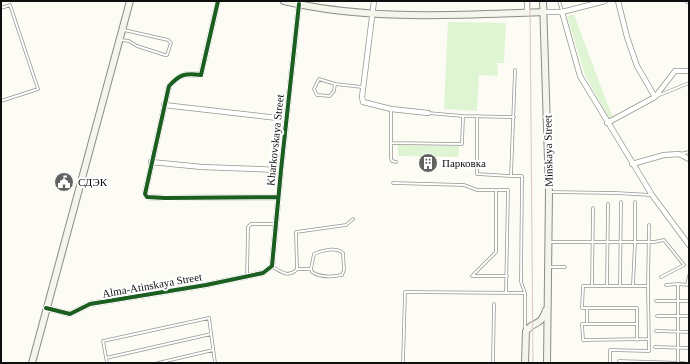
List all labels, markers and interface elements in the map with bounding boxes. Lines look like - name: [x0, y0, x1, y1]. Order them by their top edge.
- street label: Kharkovskaya Street: [264, 94, 286, 186]
- street label: Minskaya Street: [541, 115, 555, 187]
- building icon: Парковка: [417, 152, 439, 174]
- place label: Парковка: [442, 157, 486, 169]
- public building icon: СДЭК: [53, 171, 75, 193]
- place label: СДЭК: [78, 176, 108, 188]
- street label: Alma-Atinskaya Street: [101, 270, 203, 300]

